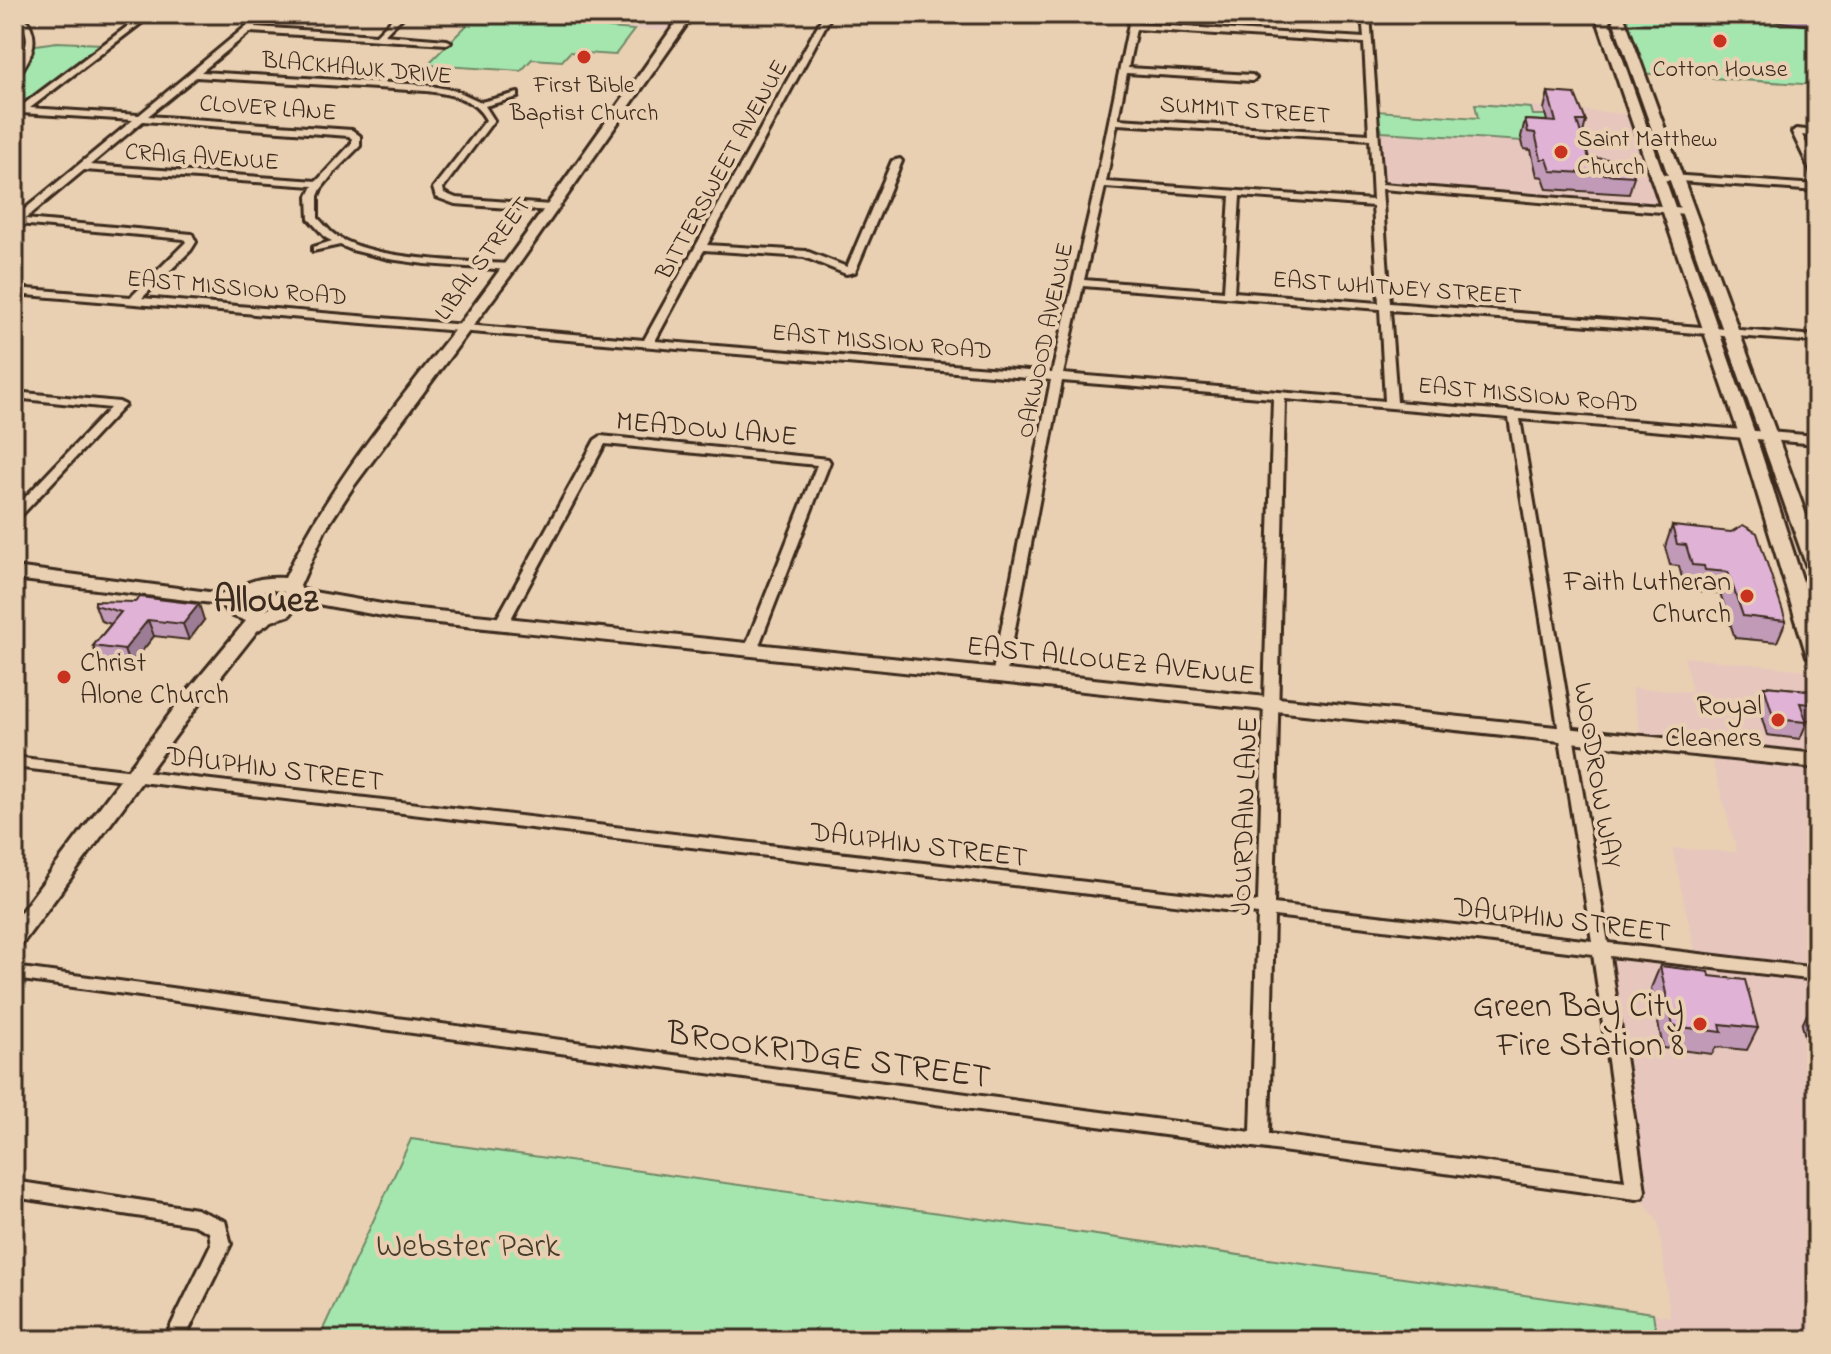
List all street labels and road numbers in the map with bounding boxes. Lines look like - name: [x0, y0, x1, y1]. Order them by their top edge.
- street label: BLACKHAWK DRIVE: [259, 44, 453, 95]
- street label: BITTERSWEET AVENUE: [648, 54, 798, 287]
- street label: CLOVER LANE: [198, 87, 338, 132]
- street label: SUMMIT STREET: [1159, 88, 1331, 135]
- street label: CRAIG AVENUE: [124, 136, 280, 181]
- street label: LIBAL STREET: [427, 190, 541, 329]
- street label: OAKWOOD AVENUE: [1009, 240, 1084, 442]
- street label: EAST MISSION ROAD: [125, 262, 348, 317]
- street label: EAST WHITNEY STREET: [1271, 263, 1523, 316]
- street label: EAST MISSION ROAD: [770, 316, 993, 371]
- street label: EAST MISSION ROAD: [1416, 369, 1639, 424]
- street label: MEADOW LANE: [614, 402, 799, 459]
- street label: EAST ALLOUEZ AVENUE: [964, 627, 1257, 698]
- street label: WOODROW WAY: [1561, 679, 1631, 872]
- street label: JOURDAIN LANE: [1223, 716, 1270, 916]
- street label: DAUPHIN STREET: [163, 737, 385, 804]
- street label: DAUPHIN STREET: [807, 813, 1029, 880]
- street label: DAUPHIN STREET: [1450, 888, 1672, 955]
- street label: BROOKRIDGE STREET: [662, 1009, 993, 1104]

